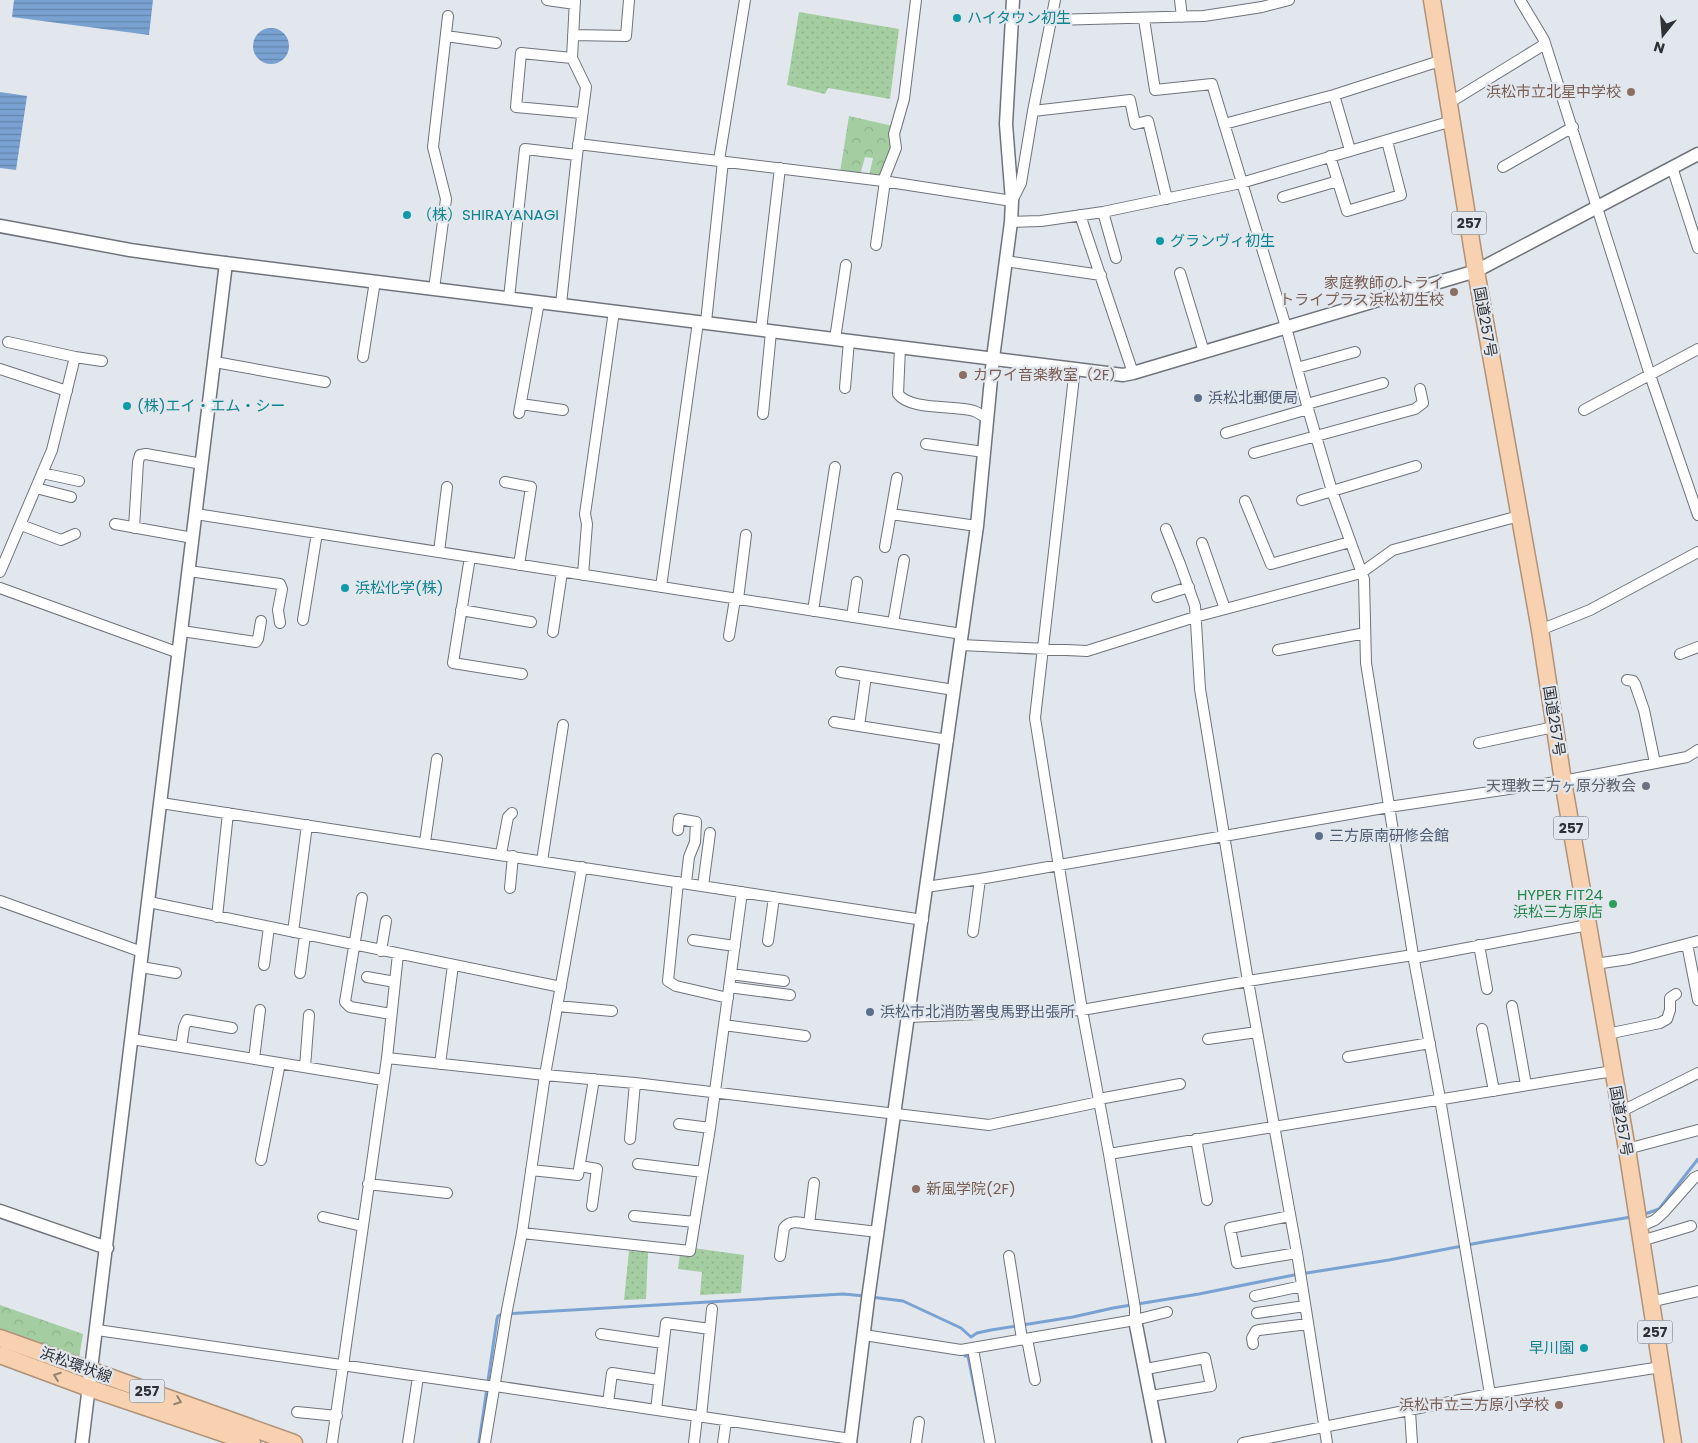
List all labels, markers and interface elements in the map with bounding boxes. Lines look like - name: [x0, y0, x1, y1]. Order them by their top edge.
- place label: ハイタウン初生: [967, 7, 1071, 28]
- north arrow: [1638, 10, 1688, 60]
- marker: ハイタウン初生: [951, 12, 963, 24]
- text: N: [1651, 36, 1667, 59]
- place label: 浜松市立北星中学校: [1486, 81, 1621, 102]
- marker: 浜松市立北星中学校: [1625, 86, 1637, 98]
- place label: （株）SHIRAYANAGI: [417, 204, 559, 225]
- marker: （株）SHIRAYANAGI: [401, 209, 413, 221]
- road number: 257: [1452, 212, 1486, 234]
- place label: グランヴィ初生: [1170, 230, 1275, 251]
- marker: グランヴィ初生: [1154, 235, 1166, 247]
- place label: 家庭教師のトライ トライプラス浜松初生校: [1279, 272, 1444, 310]
- street label: 国道257号: [1469, 285, 1502, 359]
- marker: 家庭教師のトライ トライプラス浜松初生校: [1448, 286, 1460, 298]
- place label: カワイ音楽教室（2F）: [973, 364, 1124, 385]
- marker: カワイ音楽教室（2F）: [957, 369, 969, 381]
- place label: 浜松北郵便局: [1208, 387, 1298, 408]
- marker: 浜松北郵便局: [1192, 392, 1204, 404]
- place label: (株)エイ・エム・シー: [137, 395, 286, 416]
- marker: (株)エイ・エム・シー: [121, 400, 133, 412]
- place label: 浜松化学(株): [355, 577, 444, 598]
- marker: 浜松化学(株): [339, 582, 351, 594]
- street label: 国道257号: [1539, 684, 1570, 758]
- place label: 天理教三方ヶ原分教会: [1486, 775, 1636, 796]
- marker: 天理教三方ヶ原分教会: [1640, 780, 1652, 792]
- road number: 257: [1554, 816, 1588, 840]
- place label: 三方原南研修会館: [1329, 825, 1449, 846]
- marker: 三方原南研修会館: [1313, 830, 1325, 842]
- place label: HYPER FIT24 浜松三方原店: [1513, 884, 1603, 922]
- marker: HYPER FIT24 浜松三方原店: [1607, 898, 1619, 910]
- place label: 浜松市北消防署曳馬野出張所: [880, 1001, 1075, 1022]
- marker: 浜松市北消防署曳馬野出張所: [864, 1006, 876, 1018]
- street label: 国道257号: [1605, 1084, 1638, 1158]
- place label: 新風学院(2F): [926, 1178, 1016, 1199]
- marker: 新風学院(2F): [910, 1183, 922, 1195]
- road number: 257: [1638, 1320, 1672, 1344]
- place label: 早川園: [1529, 1337, 1574, 1358]
- street label: 浜松環状線: [37, 1342, 115, 1387]
- marker: 早川園: [1578, 1342, 1590, 1354]
- one-way arrow: [53, 1372, 62, 1382]
- road number: 257: [130, 1380, 164, 1402]
- place label: 浜松市立三方原小学校: [1399, 1394, 1549, 1415]
- one-way arrow: [173, 1396, 181, 1406]
- marker: 浜松市立三方原小学校: [1553, 1399, 1565, 1411]

